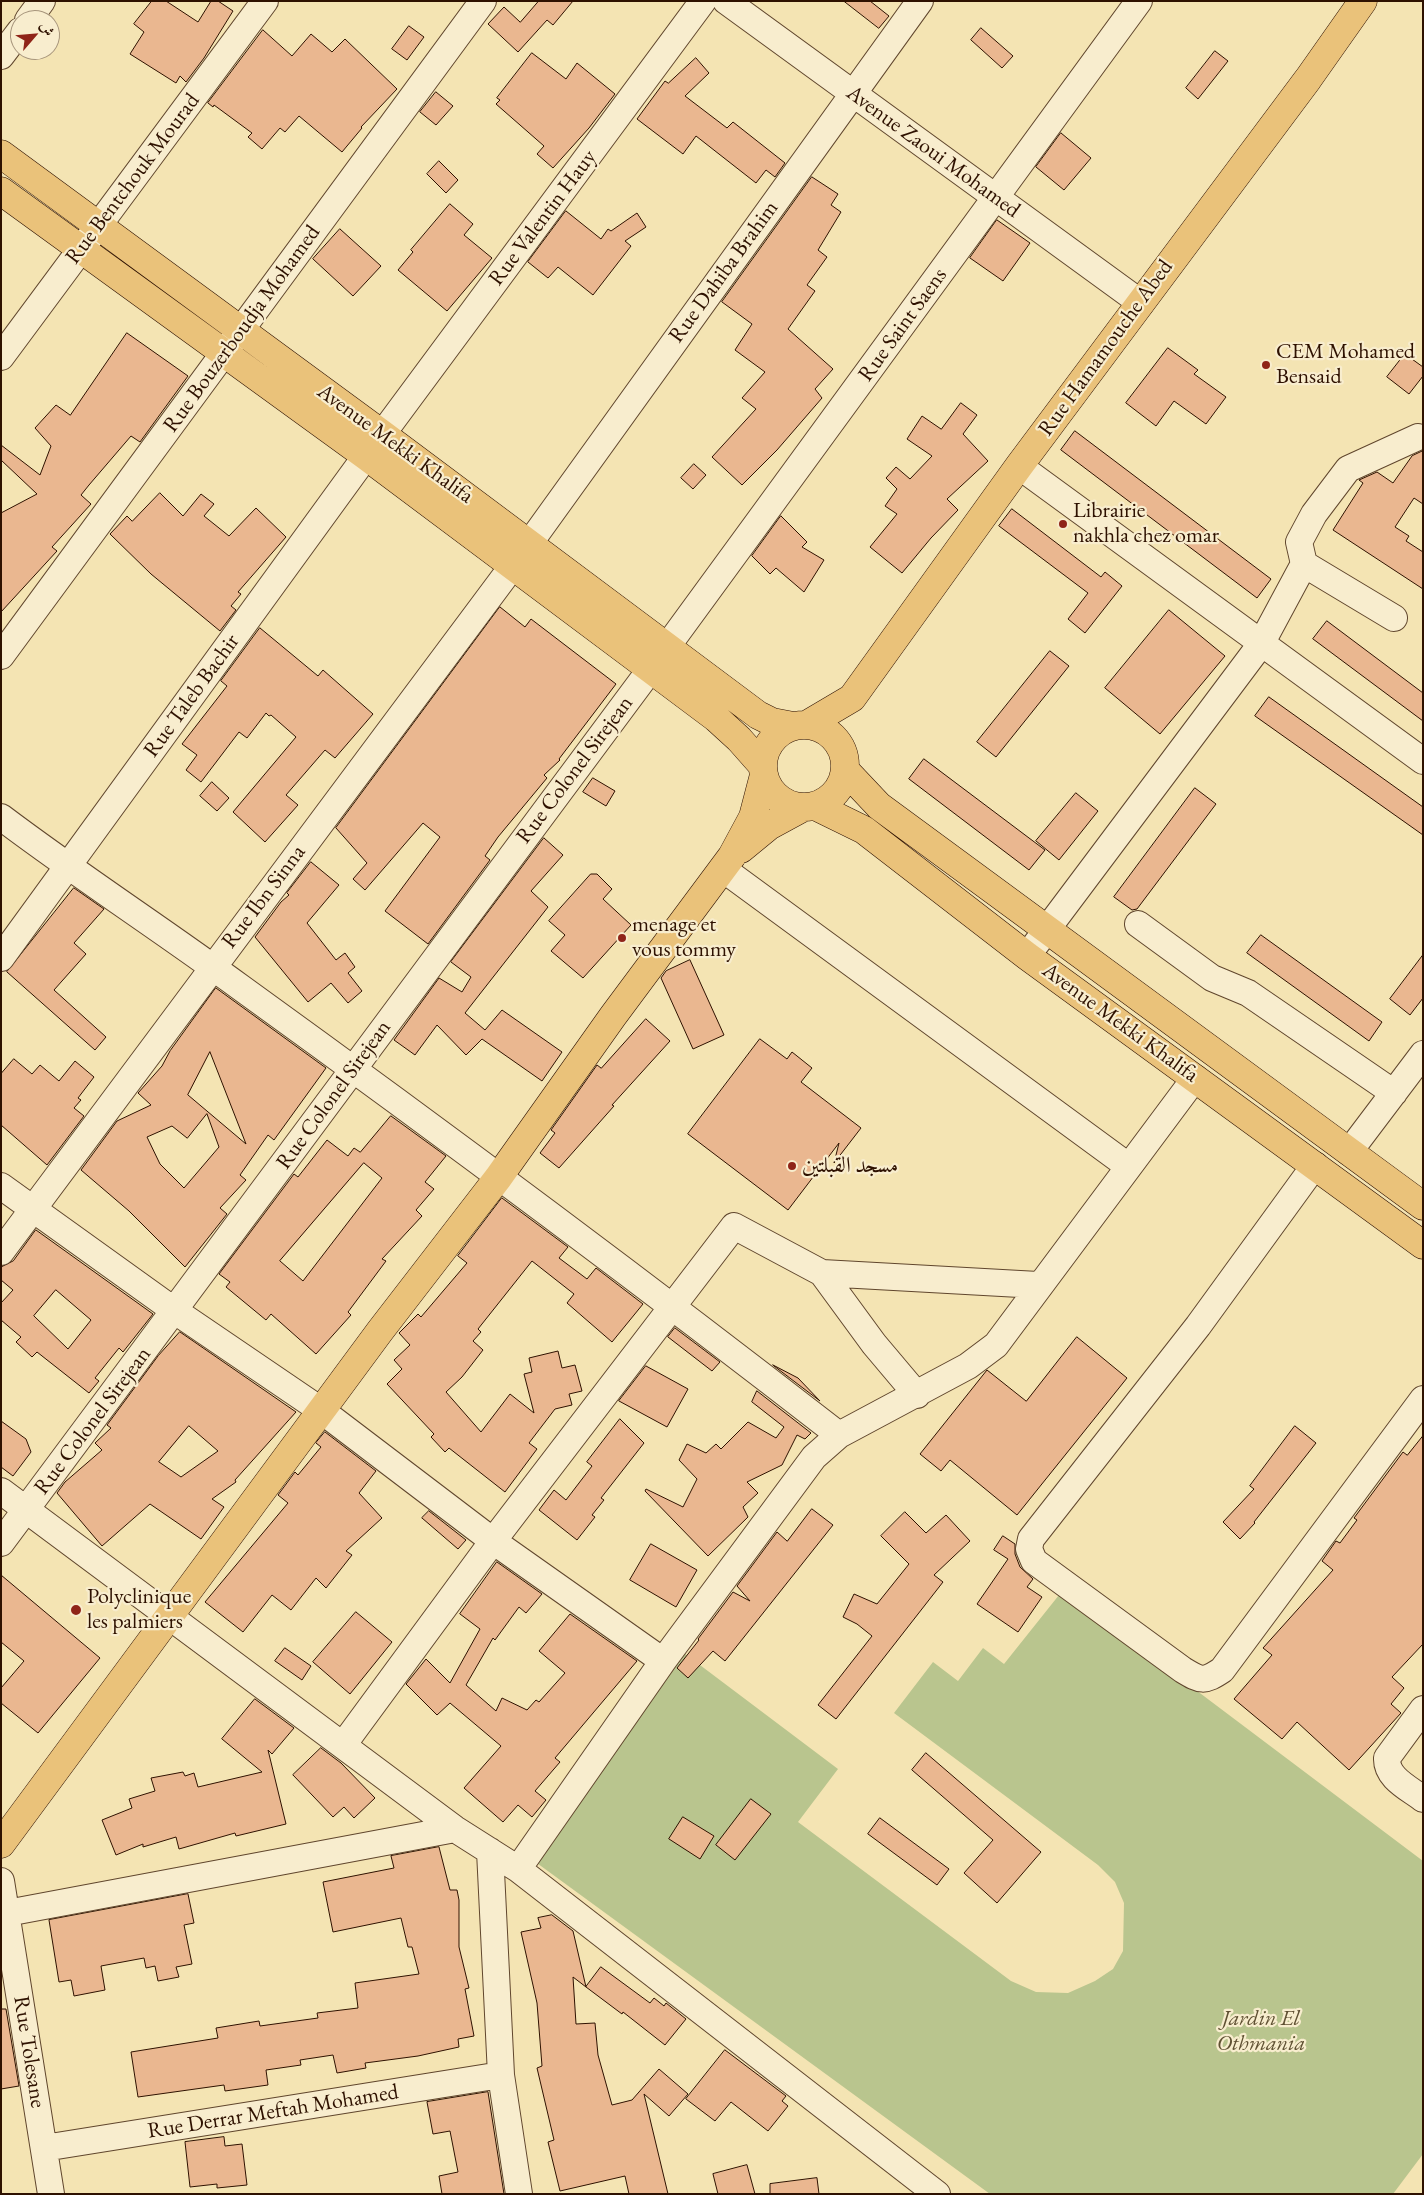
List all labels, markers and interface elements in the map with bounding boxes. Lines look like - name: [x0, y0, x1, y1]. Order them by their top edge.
- north arrow: [10, 10, 60, 60]
- text: ش: [36, 18, 59, 39]
- street label: Avenue Zaoui Mohamed: [841, 80, 1025, 224]
- street label: Rue Bentchouk Mourad: [60, 88, 206, 270]
- street label: Rue Valentin Hauy: [483, 145, 603, 291]
- street label: Rue Dahiba Brahim: [664, 196, 784, 348]
- street label: Rue Bouzerboudja Mohamed: [158, 220, 326, 438]
- street label: Rue Hamamouche Abed: [1033, 255, 1179, 441]
- street label: Rue Saint Saens: [853, 263, 953, 387]
- place label: CEM Mohamed Bensaid: [1276, 339, 1415, 391]
- marker: CEM Mohamed Bensaid: [1260, 359, 1272, 371]
- street label: Avenue Mekki Khalifa: [312, 378, 478, 510]
- place label: Librairie nakhla chez omar: [1073, 498, 1219, 550]
- marker: Librairie nakhla chez omar: [1057, 518, 1069, 530]
- street label: Rue Taleb Bachir: [138, 629, 246, 763]
- street label: Rue Colonel Sirejean: [511, 691, 639, 849]
- street label: Rue Ibn Sinna: [217, 840, 311, 954]
- place label: menage et vous tommy: [632, 912, 736, 964]
- marker: menage et vous tommy: [616, 932, 628, 944]
- street label: Avenue Mekki Khalifa: [1037, 957, 1203, 1089]
- street label: Rue Colonel Sirejean: [271, 1015, 397, 1175]
- place label: مسجد القبلتين: [802, 1153, 898, 1179]
- marker: مسجد القبلتين: [786, 1160, 798, 1172]
- street label: Rue Colonel Sirejean: [29, 1342, 157, 1500]
- place label: Polyclinique les palmiers: [87, 1584, 191, 1635]
- marker: Polyclinique les palmiers: [69, 1603, 83, 1617]
- street label: Rue Tolesane: [7, 1994, 51, 2110]
- park label: Jardin El Othmania: [1217, 2006, 1305, 2058]
- street label: Rue Derrar Meftah Mohamed: [146, 2079, 400, 2145]

